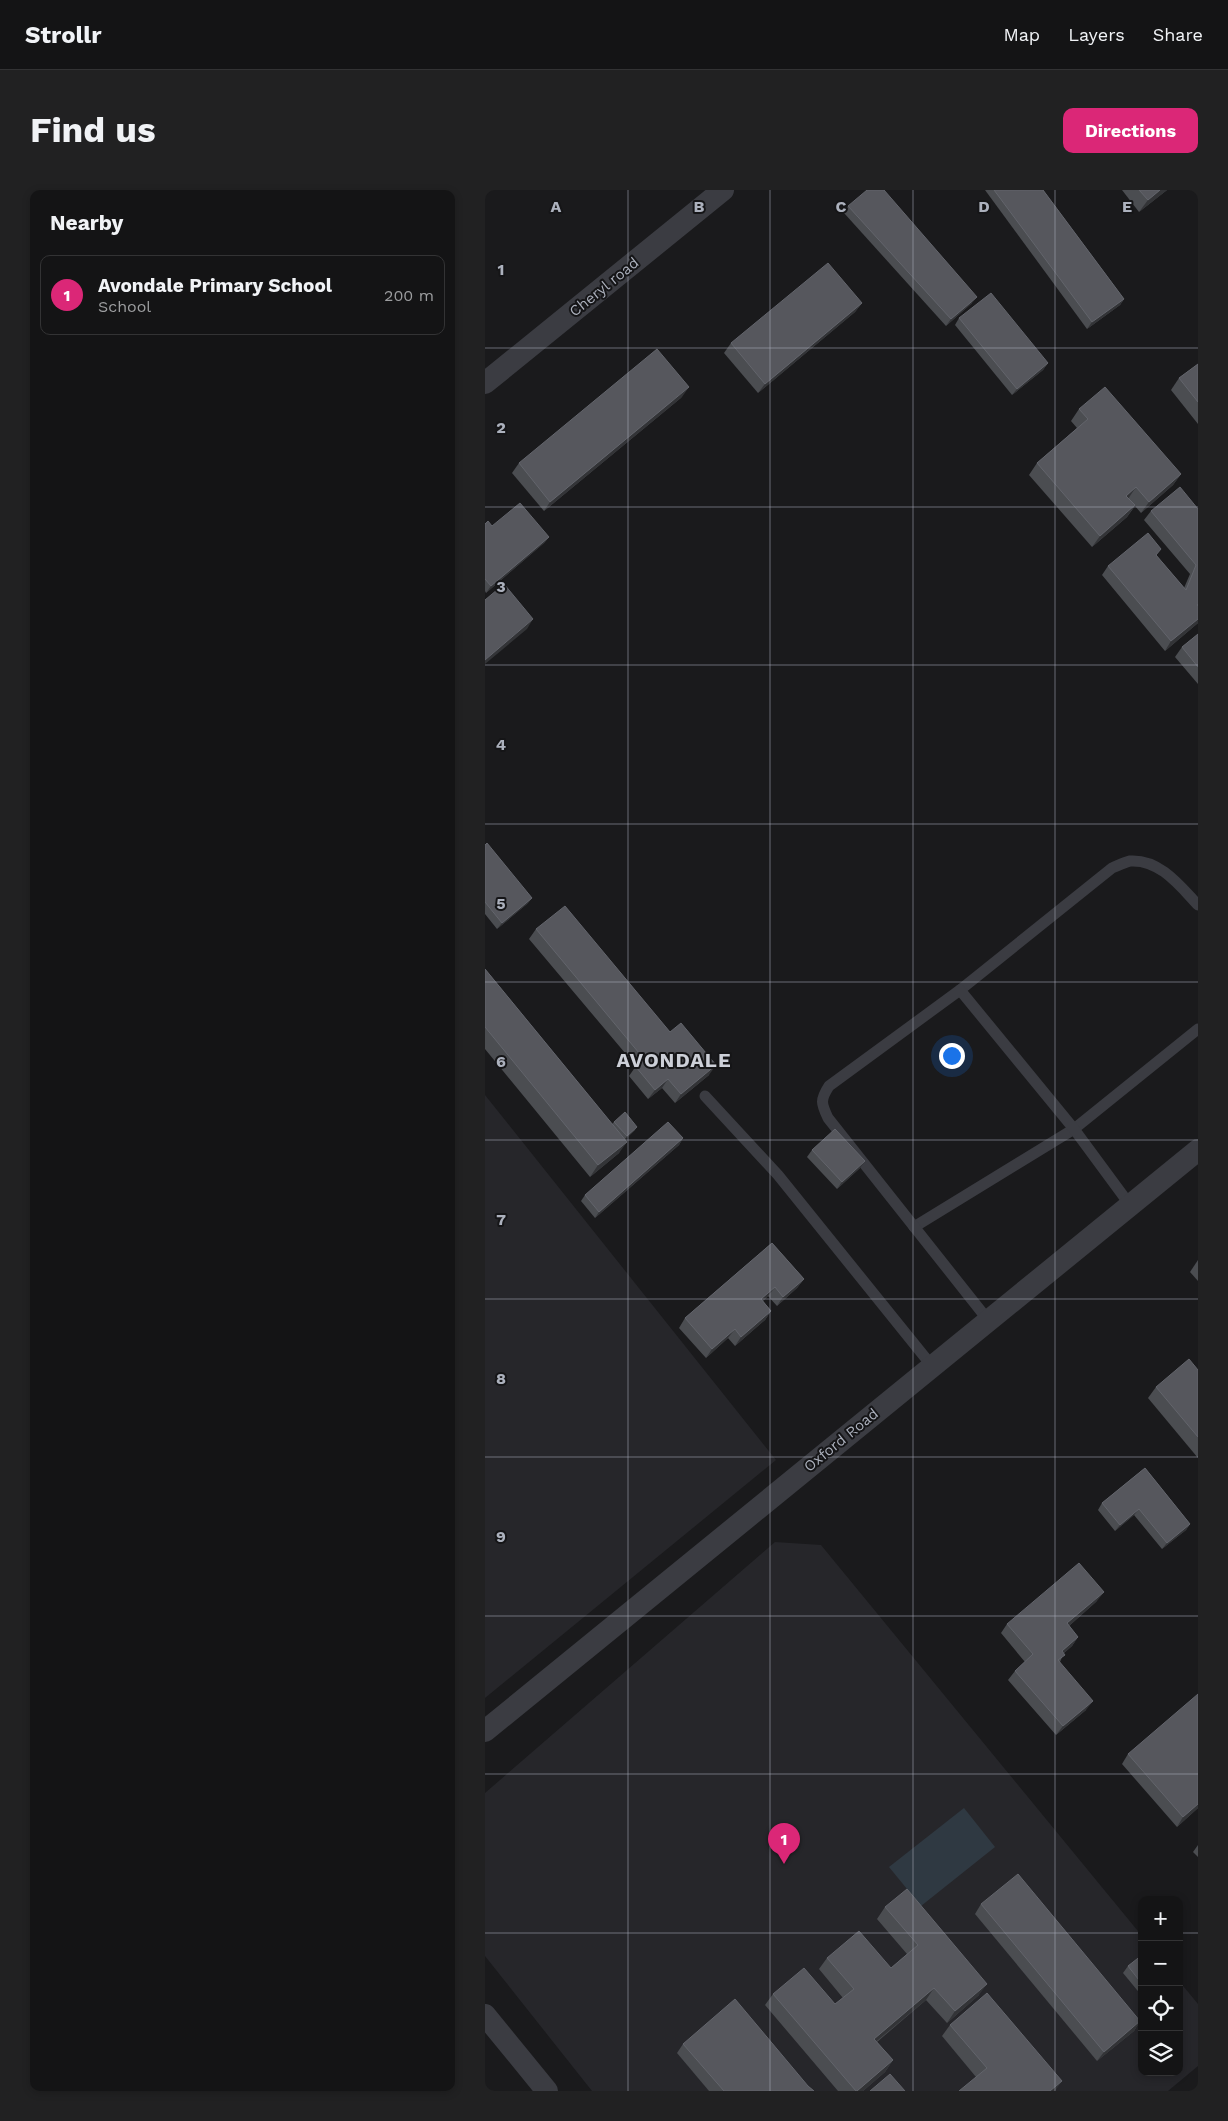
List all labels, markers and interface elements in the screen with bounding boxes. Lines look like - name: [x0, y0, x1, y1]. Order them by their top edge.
- text: Strollr: [25, 21, 102, 49]
- text: Map: [1003, 24, 1040, 45]
- text: Layers: [1068, 24, 1125, 45]
- text: Share: [1153, 24, 1203, 45]
- button: Directions: [1063, 108, 1198, 153]
- text: Find us: [30, 109, 156, 151]
- text: A: [551, 197, 562, 216]
- text: B: [694, 197, 705, 216]
- text: C: [836, 197, 847, 216]
- text: D: [978, 197, 990, 216]
- text: E: [1122, 197, 1132, 216]
- text: Nearby: [50, 210, 123, 235]
- street label: Cheryl road: [566, 254, 642, 320]
- text: 1: [498, 260, 504, 279]
- text: Avondale Primary School: [98, 274, 332, 297]
- text: 1: [64, 286, 70, 305]
- text: 200 m: [384, 286, 434, 305]
- text: School: [98, 297, 151, 316]
- text: 2: [496, 418, 506, 437]
- text: 3: [496, 577, 506, 596]
- text: 4: [496, 735, 506, 754]
- text: 5: [496, 894, 506, 913]
- your location: [939, 1043, 965, 1069]
- district label: AVONDALE: [616, 1048, 732, 1072]
- text: 6: [496, 1052, 506, 1071]
- text: 7: [496, 1210, 506, 1229]
- text: 8: [496, 1369, 506, 1388]
- street label: Oxford Road: [800, 1404, 882, 1476]
- text: 9: [496, 1527, 506, 1546]
- pin: 1: [768, 1823, 800, 1864]
- map controls: [1138, 1896, 1183, 2076]
- button: +: [1138, 1896, 1183, 1941]
- button: −: [1138, 1941, 1183, 1986]
- button: locate: [1138, 1986, 1183, 2031]
- button: layers: [1138, 2031, 1183, 2076]

